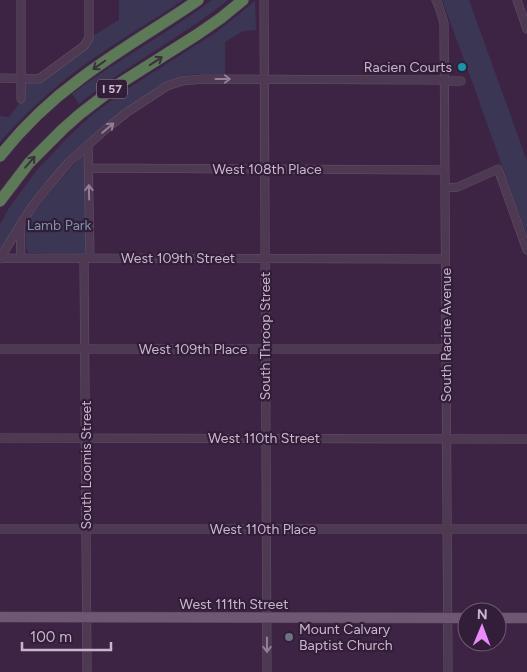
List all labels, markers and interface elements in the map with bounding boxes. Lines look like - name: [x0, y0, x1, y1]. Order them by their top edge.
- one-way arrow: [148, 55, 162, 65]
- place label: Racien Courts: [364, 59, 452, 76]
- one-way arrow: [92, 60, 106, 70]
- marker: Racien Courts: [456, 61, 468, 73]
- one-way arrow: [214, 74, 230, 84]
- road number: I 57: [97, 80, 127, 98]
- one-way arrow: [101, 123, 114, 134]
- one-way arrow: [24, 156, 36, 169]
- street label: West 108th Place: [212, 161, 322, 178]
- one-way arrow: [84, 184, 94, 200]
- park label: Lamb Park: [27, 217, 92, 234]
- street label: West 109th Street: [121, 250, 235, 267]
- street label: South Racine Avenue: [438, 268, 455, 402]
- street label: South Throop Street: [257, 272, 274, 400]
- street label: West 109th Place: [139, 341, 248, 358]
- street label: South Loomis Street: [78, 401, 95, 529]
- street label: West 110th Street: [208, 430, 320, 447]
- street label: West 110th Place: [210, 521, 317, 538]
- street label: West 111th Street: [180, 596, 288, 613]
- north arrow: [457, 602, 507, 652]
- text: N: [477, 606, 488, 623]
- scale bar: [22, 620, 111, 652]
- place label: Mount Calvary Baptist Church: [299, 621, 393, 654]
- text: 100 m: [30, 628, 72, 646]
- marker: Mount Calvary Baptist Church: [283, 631, 295, 643]
- one-way arrow: [262, 636, 272, 653]

